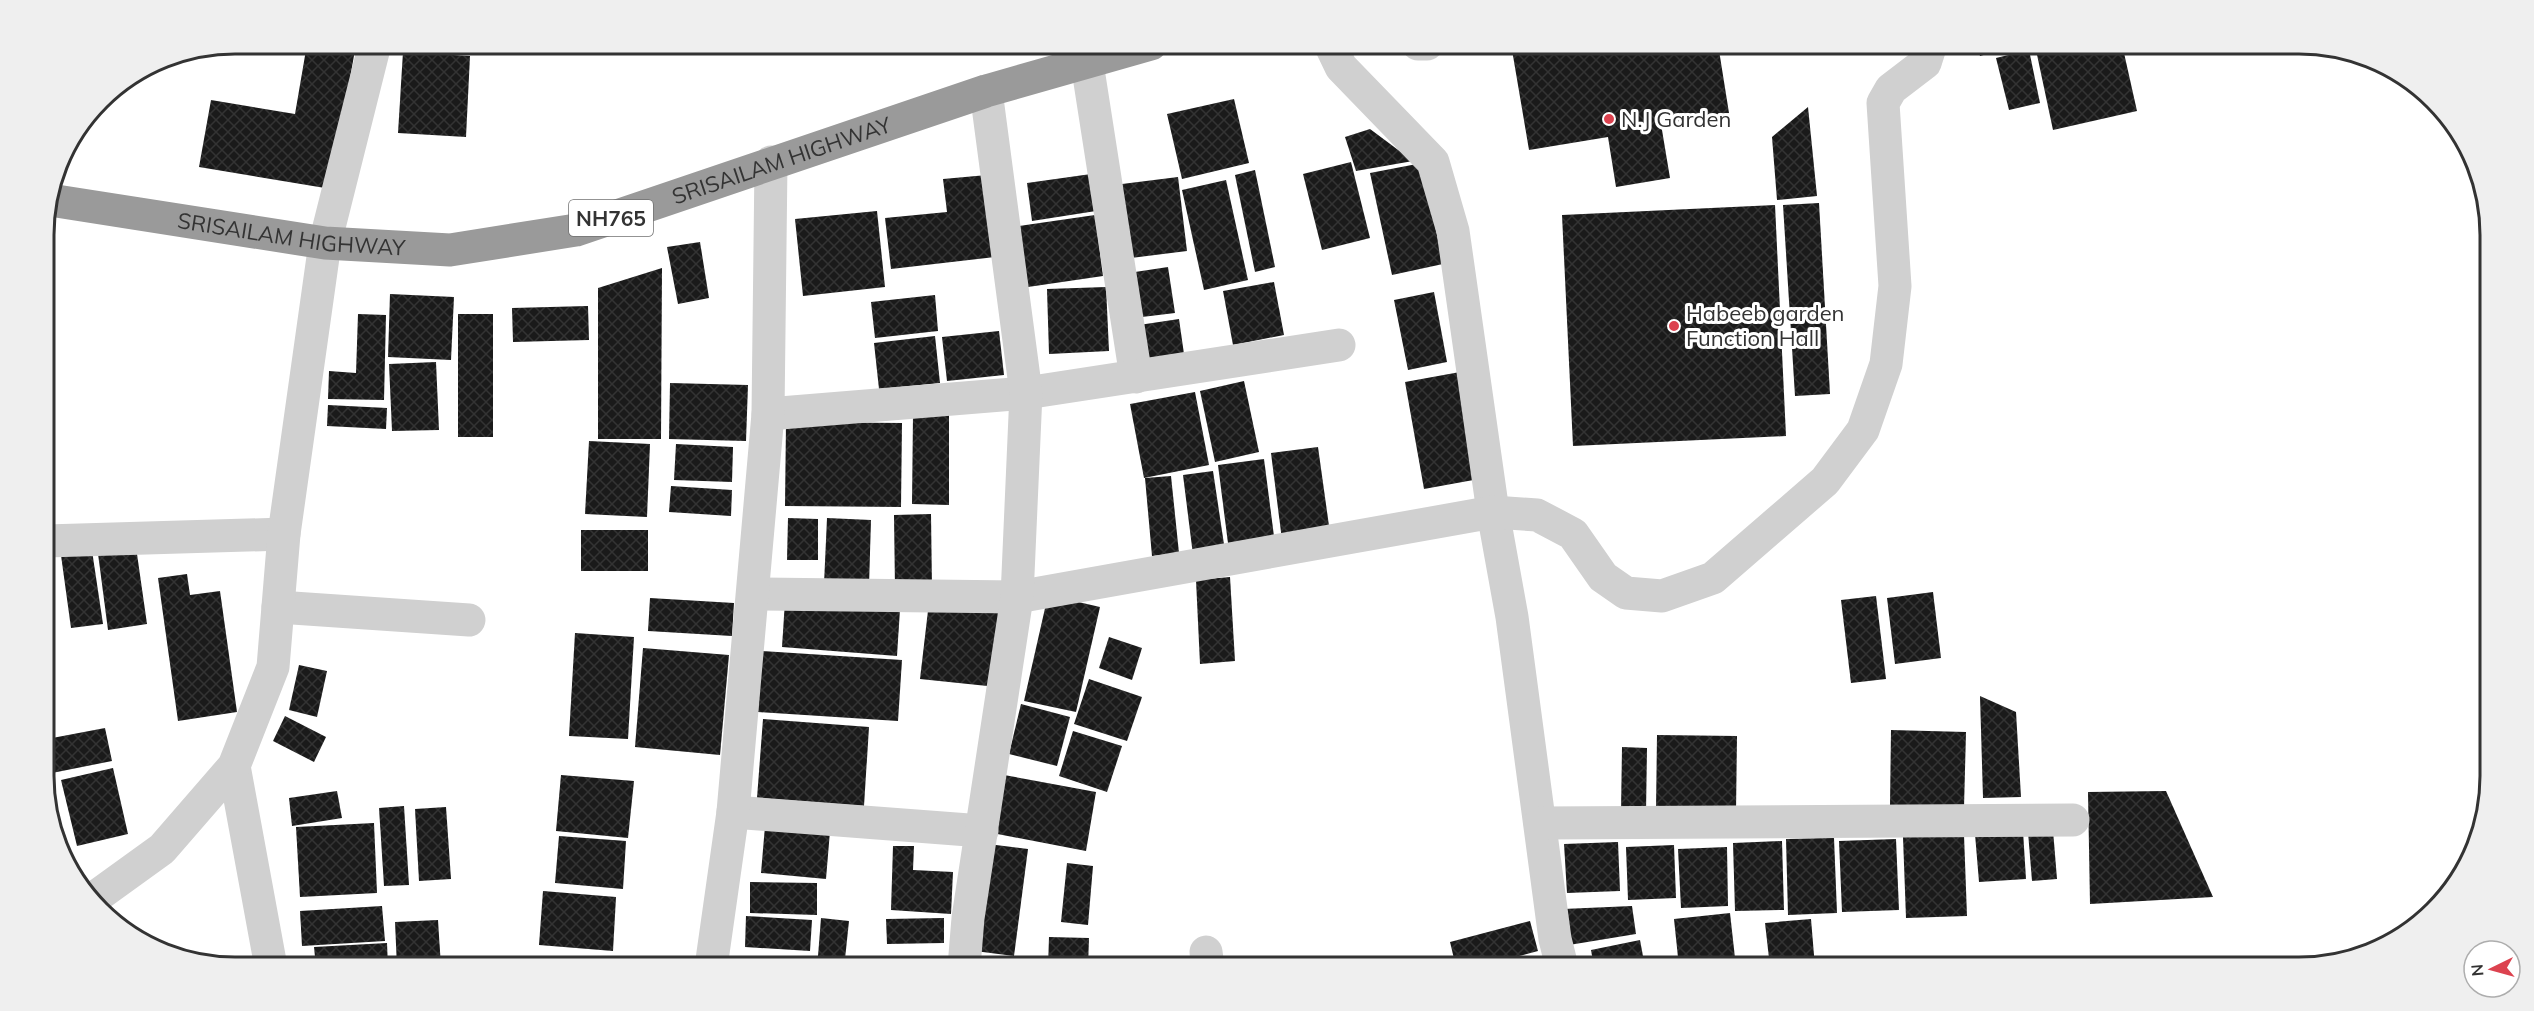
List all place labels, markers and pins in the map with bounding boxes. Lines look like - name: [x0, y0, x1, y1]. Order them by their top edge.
- place label: N.J Garden: [1621, 105, 1731, 133]
- marker: N.J Garden: [1602, 112, 1616, 126]
- place label: Habeeb garden Function Hall: [1686, 299, 1845, 352]
- marker: Habeeb garden Function Hall: [1667, 319, 1681, 333]

